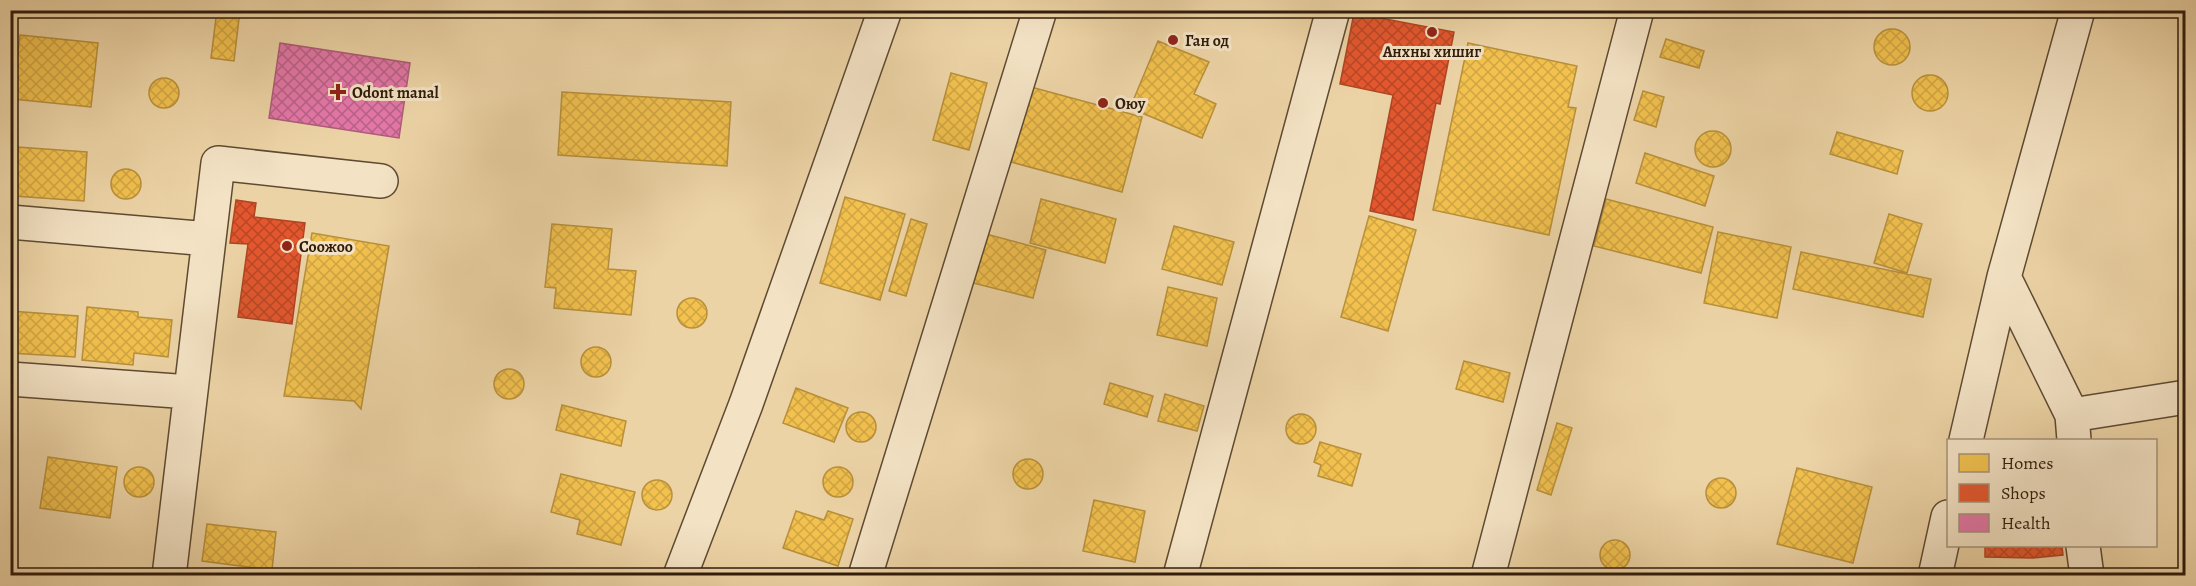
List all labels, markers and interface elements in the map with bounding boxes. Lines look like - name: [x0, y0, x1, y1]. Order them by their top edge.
- marker: Анхны хишиг: [1425, 25, 1439, 39]
- place label: Ган од: [1185, 30, 1229, 52]
- marker: Ган од: [1166, 33, 1180, 47]
- place label: Анхны хишиг: [1382, 41, 1481, 63]
- place label: Odont manal: [352, 82, 440, 104]
- marker: Odont manal: [329, 83, 347, 101]
- place label: Оюу: [1115, 93, 1146, 115]
- marker: Оюу: [1096, 96, 1110, 110]
- place label: Соожоо: [299, 236, 353, 258]
- marker: Соожоо: [280, 239, 294, 253]
- legend: [1947, 439, 2157, 547]
- text: Homes: [2001, 451, 2053, 475]
- text: Shops: [2001, 481, 2046, 505]
- text: Health: [2001, 511, 2051, 535]

